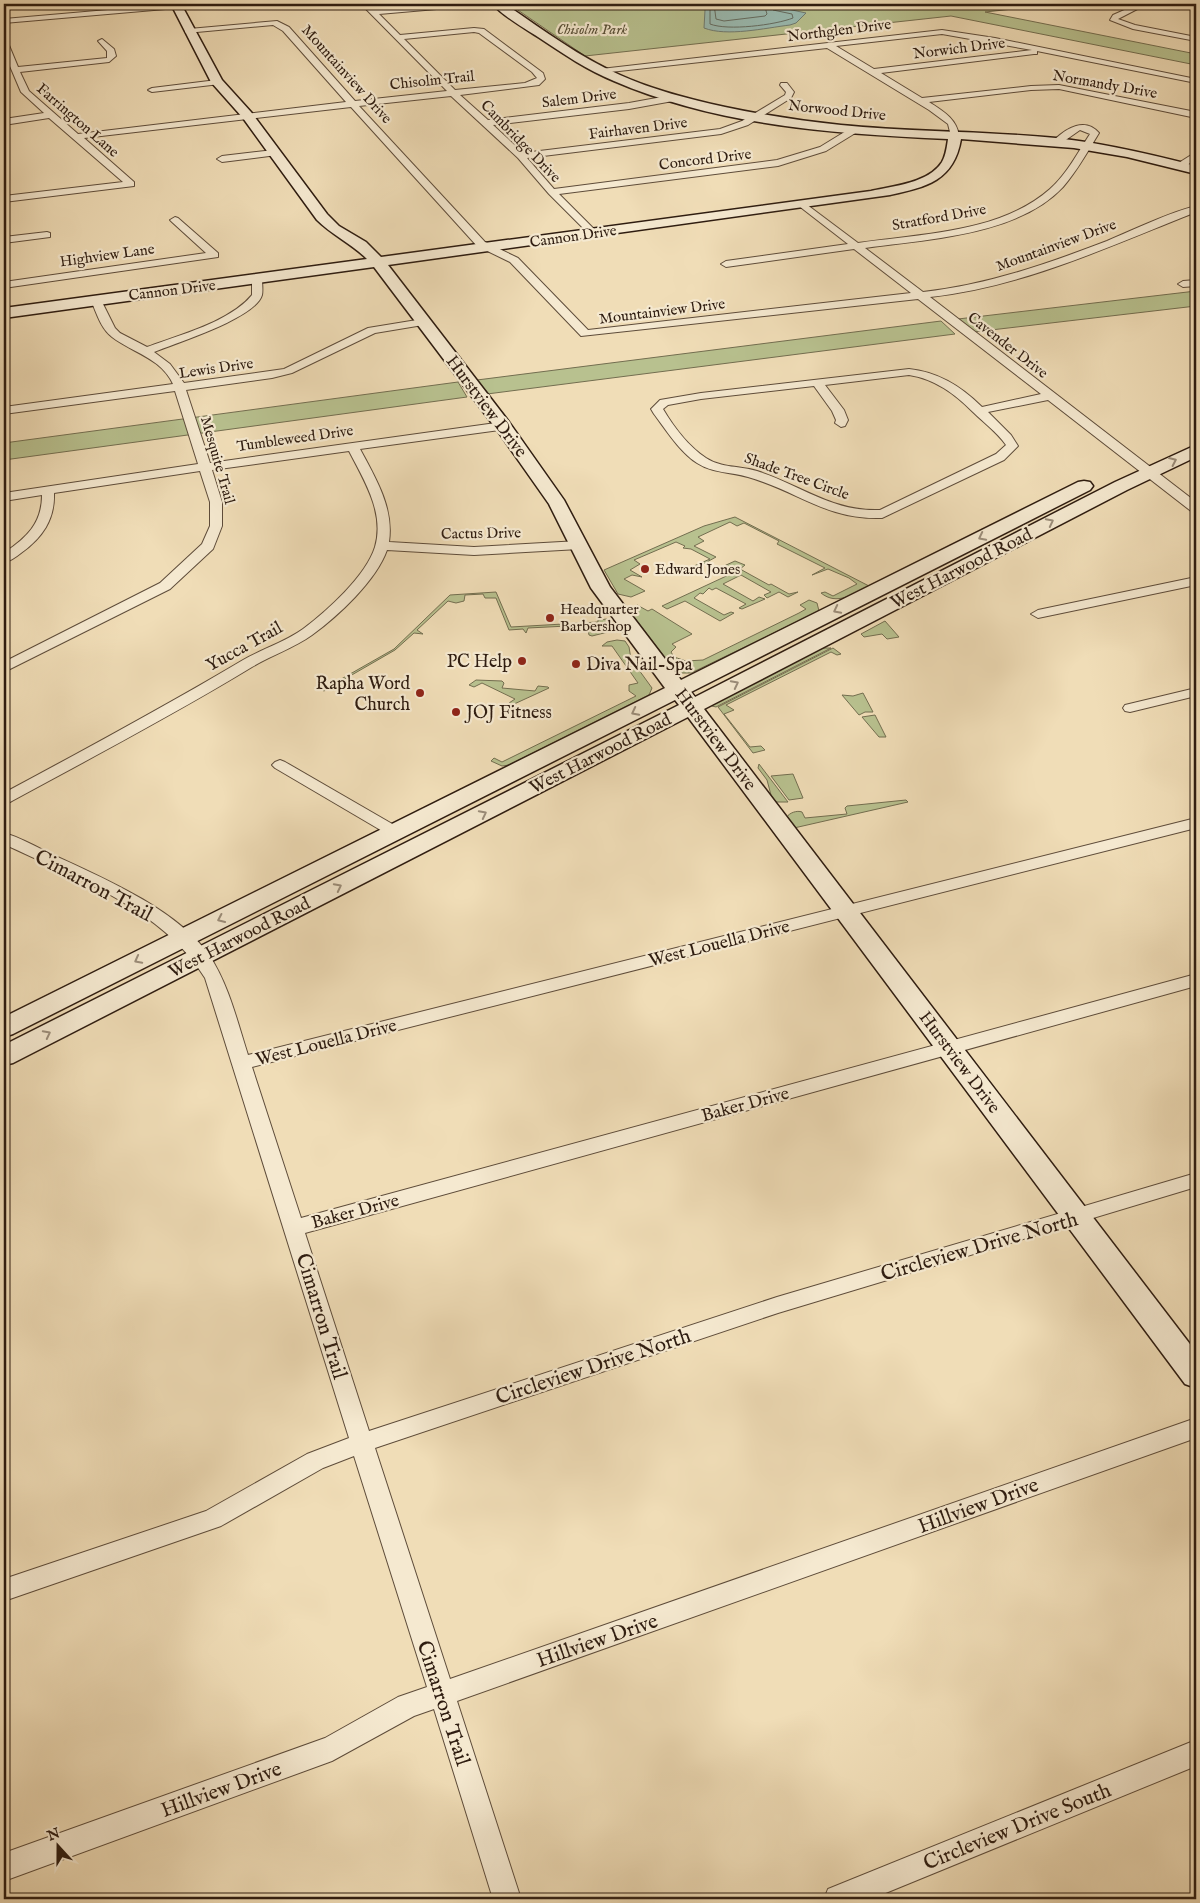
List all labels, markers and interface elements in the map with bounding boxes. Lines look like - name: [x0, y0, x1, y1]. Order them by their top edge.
- street label: Northglen Drive: [786, 15, 892, 46]
- park label: Chisolm Park: [557, 20, 627, 39]
- street label: Mountainview Drive: [297, 21, 396, 128]
- street label: Norwich Drive: [912, 33, 1006, 64]
- street label: Normandy Drive: [1051, 66, 1159, 103]
- street label: Chisolm Trail: [389, 67, 476, 94]
- street label: Farrington Lane: [32, 79, 123, 162]
- street label: Salem Drive: [541, 84, 617, 112]
- street label: Cambridge Drive: [477, 96, 565, 187]
- street label: Norwood Drive: [787, 96, 887, 125]
- street label: Fairhaven Drive: [588, 113, 689, 144]
- street label: Concord Drive: [658, 144, 752, 175]
- street label: Stratford Drive: [891, 200, 988, 235]
- street label: Mountainview Drive: [993, 215, 1119, 276]
- street label: Cannon Drive: [528, 221, 618, 252]
- street label: Highview Lane: [59, 239, 156, 272]
- street label: Cannon Drive: [128, 276, 217, 305]
- street label: Mountainview Drive: [598, 294, 726, 329]
- street label: Cavender Drive: [964, 308, 1052, 383]
- street label: Hurstview Drive: [440, 351, 532, 463]
- street label: Lewis Drive: [178, 354, 255, 383]
- street label: Mesquite Trail: [196, 414, 239, 507]
- street label: Tumbleweed Drive: [236, 421, 355, 456]
- street label: Shade Tree Circle: [742, 449, 852, 504]
- one-way arrow: [1168, 457, 1177, 467]
- one-way arrow: [1045, 518, 1054, 528]
- street label: Cactus Drive: [441, 523, 521, 544]
- street label: West Harwood Road: [887, 523, 1037, 615]
- one-way arrow: [979, 531, 988, 541]
- place label: Edward Jones: [655, 560, 740, 579]
- marker: Edward Jones: [639, 563, 651, 575]
- place label: Headquarter Barbershop: [560, 600, 639, 636]
- one-way arrow: [834, 604, 843, 614]
- marker: Headquarter Barbershop: [544, 612, 556, 624]
- street label: Yucca Trail: [202, 617, 287, 678]
- place label: PC Help: [447, 651, 512, 674]
- place label: Diva Nail-Spa: [586, 654, 693, 677]
- marker: PC Help: [516, 655, 528, 667]
- marker: Diva Nail-Spa: [570, 658, 582, 670]
- place label: Rapha Word Church: [316, 673, 410, 717]
- one-way arrow: [729, 680, 738, 690]
- street label: Hurstview Drive: [669, 684, 761, 796]
- marker: Rapha Word Church: [414, 687, 426, 699]
- place label: JOJ Fitness: [464, 702, 552, 725]
- marker: JOJ Fitness: [450, 706, 462, 718]
- one-way arrow: [631, 706, 640, 716]
- street label: West Harwood Road: [526, 708, 676, 800]
- one-way arrow: [477, 810, 486, 820]
- street label: Cimarron Trail: [30, 844, 157, 929]
- one-way arrow: [332, 883, 341, 893]
- street label: West Harwood Road: [165, 892, 315, 984]
- one-way arrow: [217, 913, 226, 923]
- street label: West Louella Drive: [646, 916, 792, 973]
- one-way arrow: [135, 954, 144, 964]
- street label: Hurstview Drive: [913, 1007, 1005, 1119]
- street label: West Louella Drive: [253, 1015, 399, 1072]
- one-way arrow: [42, 1030, 51, 1040]
- street label: Baker Drive: [699, 1083, 792, 1128]
- street label: Baker Drive: [309, 1190, 402, 1235]
- street label: Circleview Drive North: [878, 1206, 1081, 1289]
- street label: Cimarron Trail: [289, 1250, 353, 1383]
- street label: Circleview Drive North: [492, 1323, 695, 1412]
- street label: Hillview Drive: [914, 1472, 1043, 1541]
- street label: Hillview Drive: [533, 1608, 662, 1675]
- street label: Cimarron Trail: [410, 1637, 476, 1770]
- street label: Hillview Drive: [157, 1756, 286, 1825]
- street label: Circleview Drive South: [920, 1777, 1115, 1877]
- north arrow: [32, 1820, 82, 1870]
- text: N: [44, 1824, 63, 1846]

